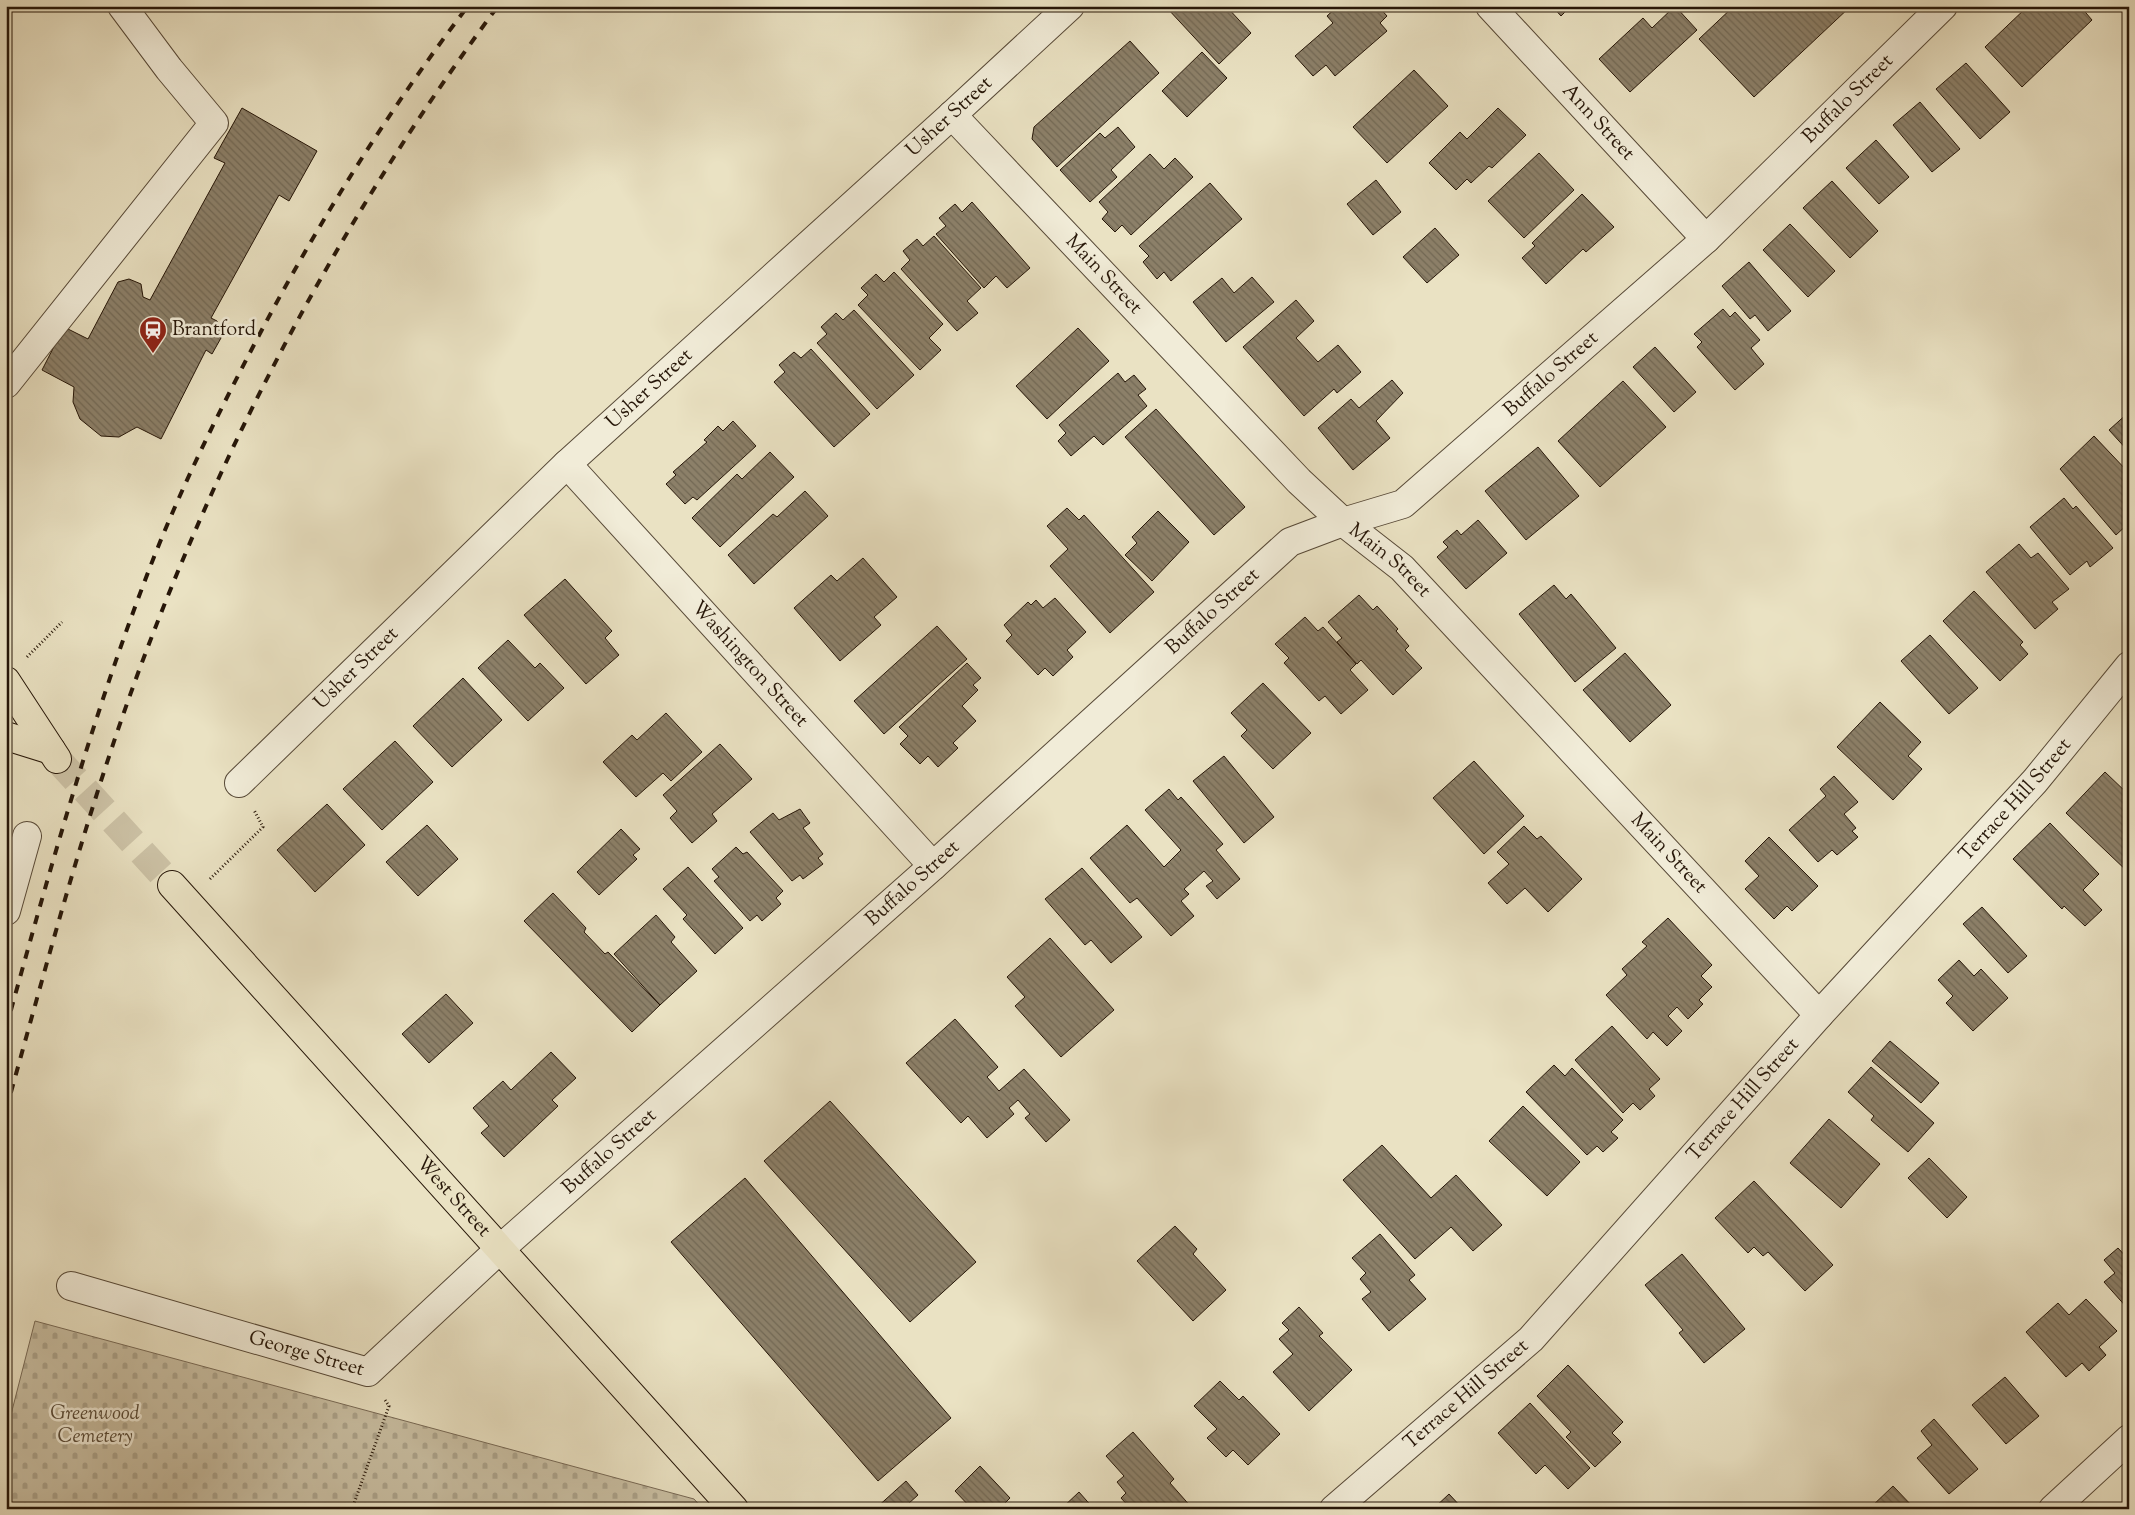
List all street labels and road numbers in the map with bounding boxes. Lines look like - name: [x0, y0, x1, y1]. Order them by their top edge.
- street label: Buffalo Street: [1796, 47, 1900, 151]
- street label: Usher Street: [900, 70, 999, 164]
- street label: Ann Street: [1555, 78, 1641, 168]
- street label: Main Street: [1058, 228, 1149, 321]
- street label: Buffalo Street: [1497, 325, 1605, 424]
- street label: Usher Street: [600, 342, 700, 436]
- street label: Main Street: [1342, 517, 1437, 605]
- street label: Buffalo Street: [1160, 561, 1267, 662]
- street label: Washington Street: [684, 595, 815, 734]
- street label: Usher Street: [308, 620, 406, 717]
- street label: Terrace Hill Street: [1953, 732, 2079, 868]
- street label: Main Street: [1623, 807, 1714, 901]
- street label: Buffalo Street: [859, 834, 967, 934]
- street label: Terrace Hill Street: [1681, 1032, 1807, 1168]
- street label: Buffalo Street: [556, 1102, 663, 1202]
- street label: West Street: [409, 1150, 497, 1244]
- street label: George Street: [245, 1324, 368, 1385]
- street label: Terrace Hill Street: [1398, 1332, 1535, 1457]

